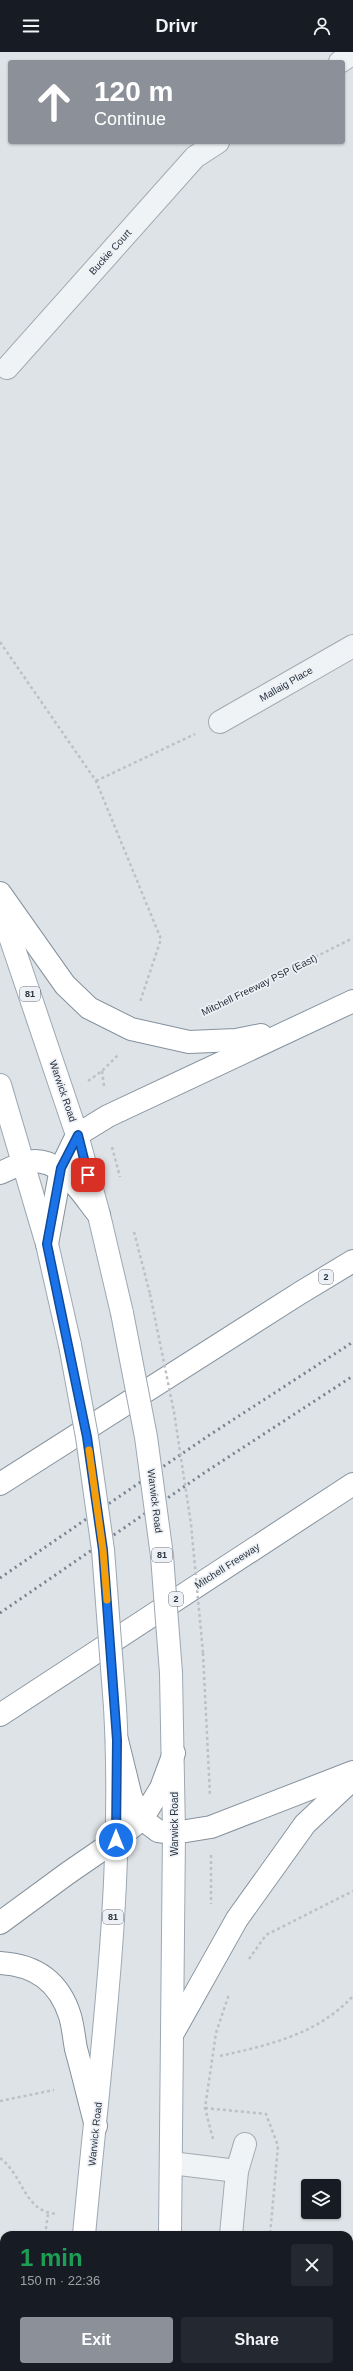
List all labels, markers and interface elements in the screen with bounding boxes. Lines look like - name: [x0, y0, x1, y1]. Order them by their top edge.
- icon: menu: [20, 15, 42, 37]
- icon: person: [311, 15, 333, 37]
- text: Drivr: [155, 16, 198, 36]
- icon: ahead: [28, 76, 80, 128]
- text: 120 m: [94, 76, 173, 107]
- text: Continue: [94, 109, 166, 129]
- street label: Buckie Court: [87, 227, 133, 277]
- street label: Mallaig Place: [257, 664, 315, 704]
- street label: Mitchell Freeway PSP (East): [199, 952, 319, 1018]
- road number: 81: [20, 987, 40, 1001]
- street label: Warwick Road: [47, 1059, 79, 1123]
- pin: [71, 1158, 105, 1192]
- icon: arrive: [77, 1164, 99, 1186]
- road number: 2: [319, 1270, 333, 1284]
- street label: Warwick Road: [146, 1469, 164, 1533]
- street label: Mitchell Freeway: [193, 1541, 261, 1591]
- road number: 81: [152, 1548, 172, 1562]
- road number: 2: [169, 1592, 183, 1606]
- street label: Warwick Road: [169, 1792, 180, 1856]
- position arrow: [95, 1819, 137, 1861]
- road number: 81: [103, 1910, 123, 1924]
- street label: Warwick Road: [86, 2102, 104, 2166]
- map controls: [301, 2179, 341, 2219]
- button: layers: [301, 2179, 341, 2219]
- text: 1 min: [20, 2244, 83, 2271]
- button: close: [291, 2244, 333, 2286]
- text: 150 m · 22:36: [20, 2273, 100, 2288]
- button: Exit: [20, 2317, 173, 2363]
- button: Share: [181, 2317, 333, 2363]

